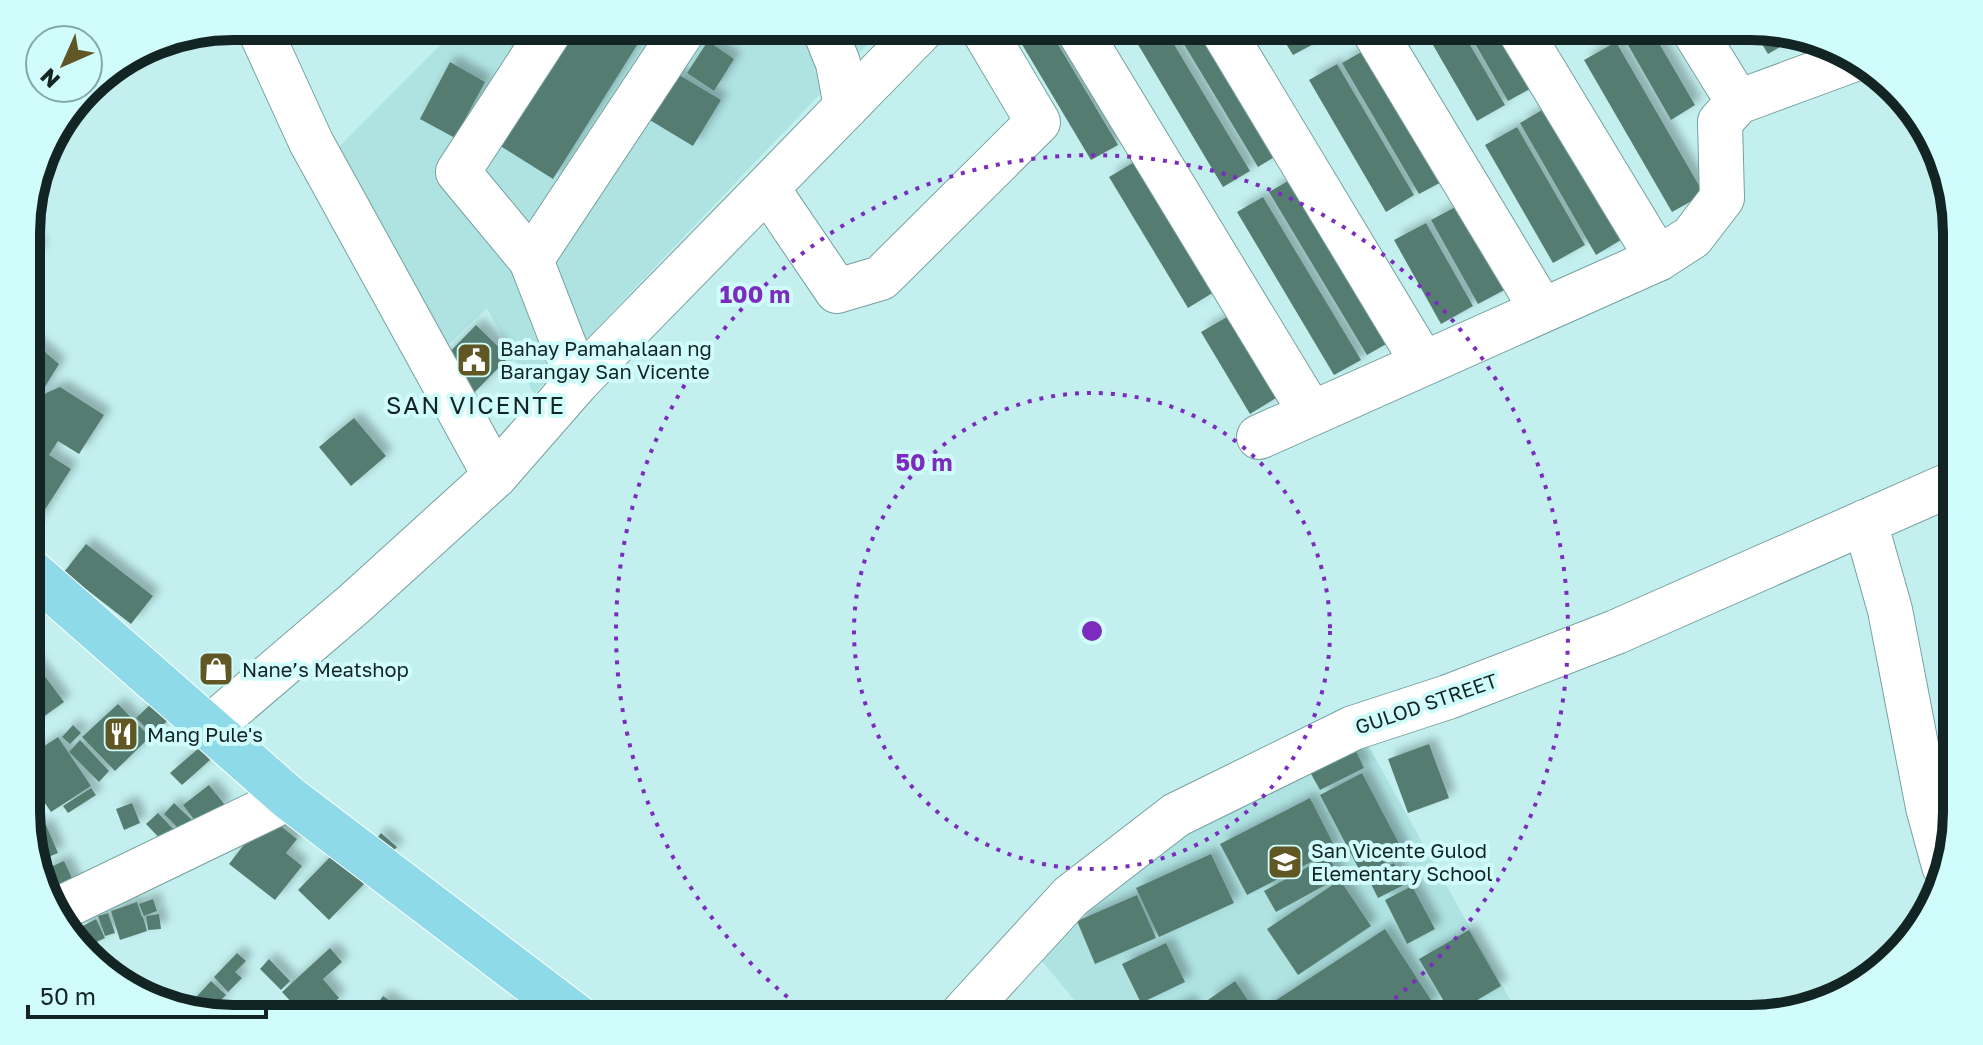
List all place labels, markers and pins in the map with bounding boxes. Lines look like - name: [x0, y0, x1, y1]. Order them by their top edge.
- place label: Bahay Pamahalaan ng Barangay San Vicente: [500, 336, 712, 383]
- public building icon: Bahay Pamahalaan ng Barangay San Vicente: [455, 341, 493, 379]
- centre of rings: [1078, 617, 1106, 645]
- shop icon: Nane’s Meatshop: [197, 650, 235, 688]
- place label: Nane’s Meatshop: [242, 657, 409, 681]
- restaurant icon: Mang Pule's: [102, 715, 140, 753]
- place label: Mang Pule's: [147, 722, 263, 746]
- place label: San Vicente Gulod Elementary School: [1311, 838, 1493, 885]
- school or university icon: San Vicente Gulod Elementary School: [1266, 843, 1304, 881]

